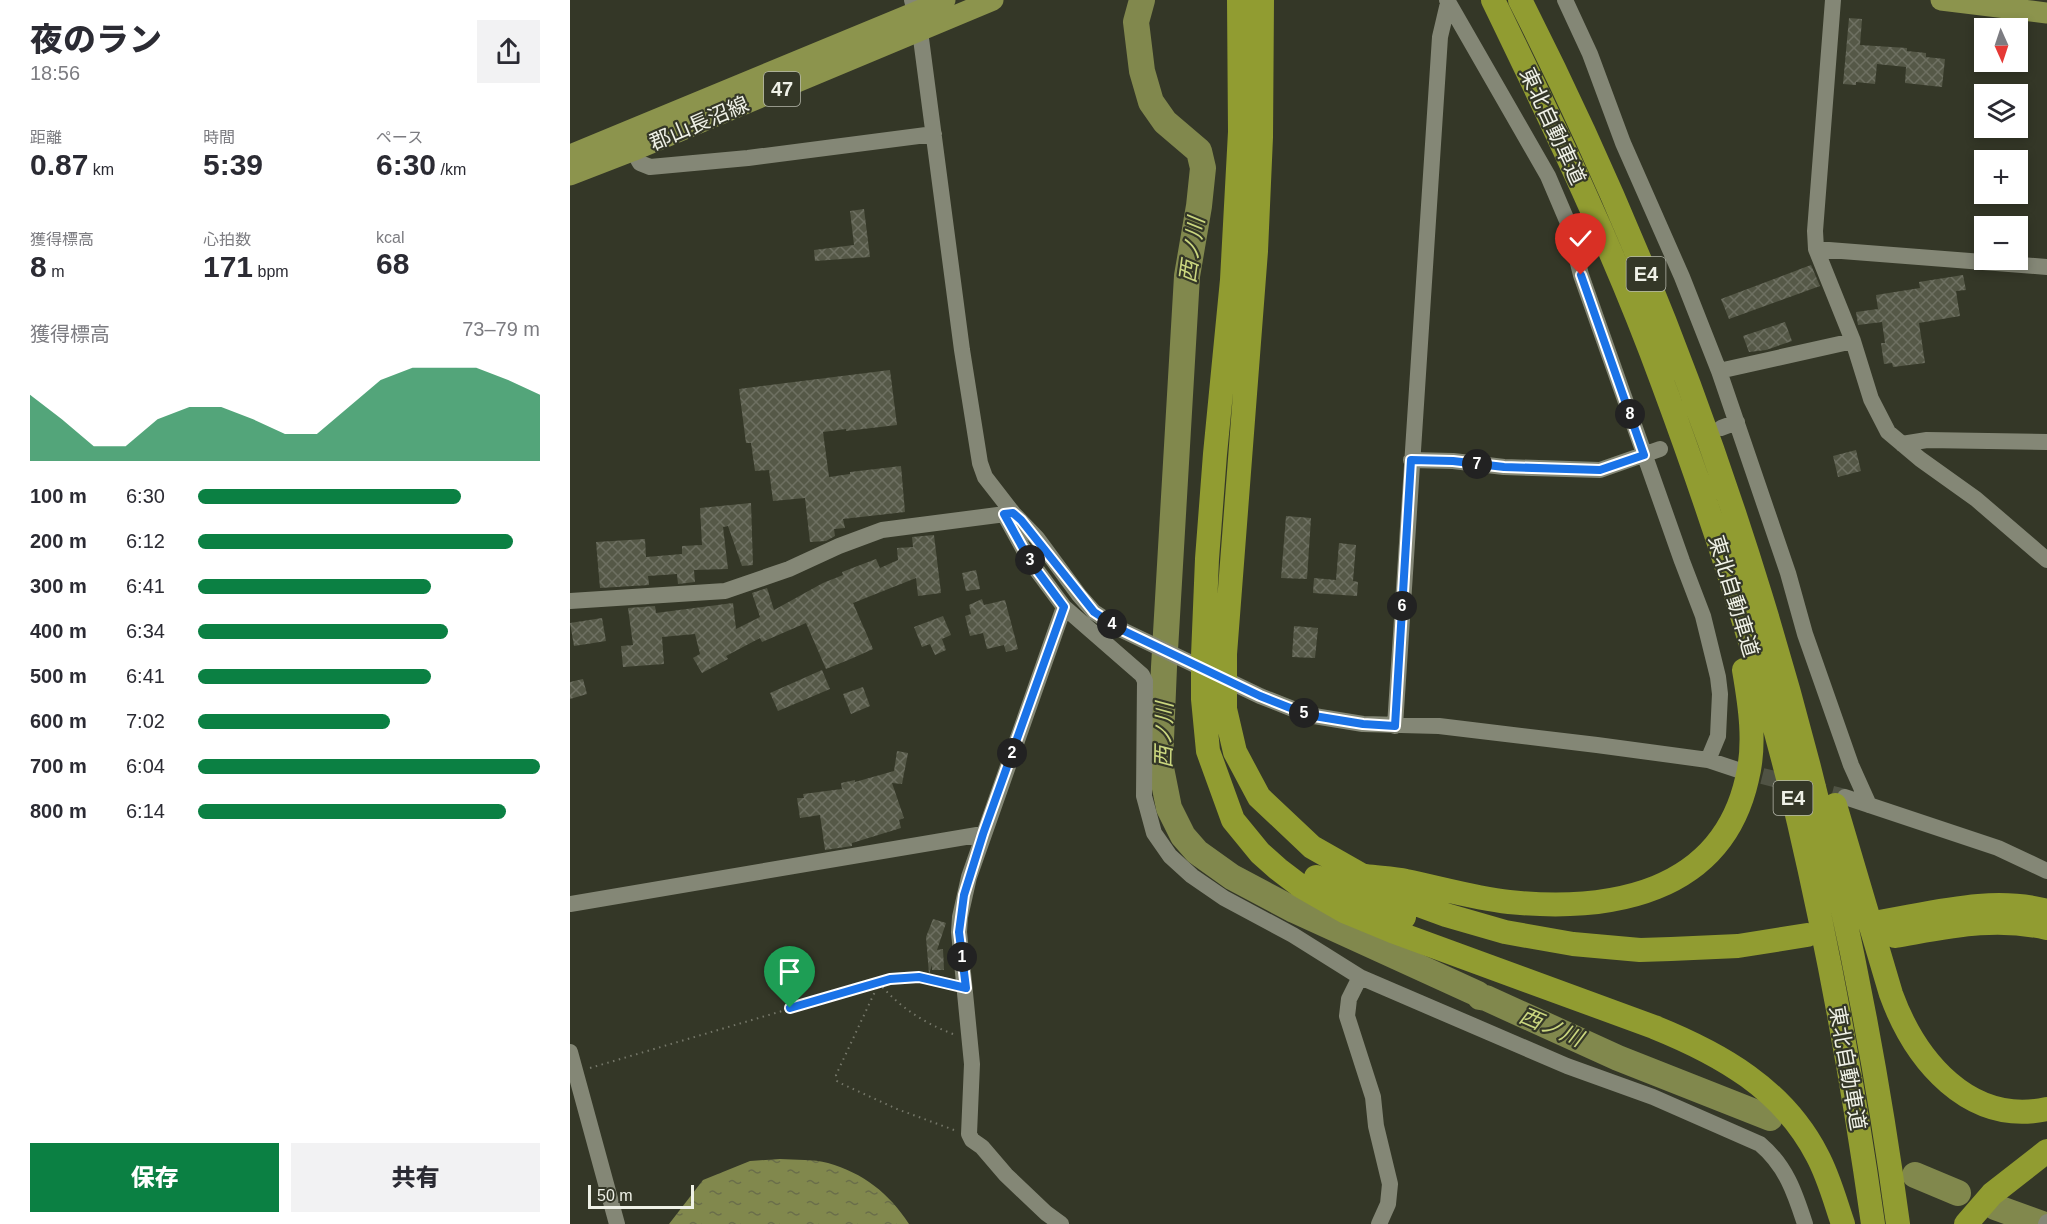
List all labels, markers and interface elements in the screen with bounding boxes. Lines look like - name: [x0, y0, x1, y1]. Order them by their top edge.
- north arrow: [1974, 18, 2028, 72]
- map controls: [1974, 18, 2028, 270]
- button: share: [477, 20, 540, 83]
- text: 夜のラン: [30, 21, 162, 58]
- text: 18:56: [30, 62, 80, 84]
- street label: 東北自動車道: [1516, 64, 1590, 188]
- road number: 47: [764, 72, 800, 106]
- button: layers: [1974, 84, 2028, 138]
- street label: 郡山長沼線: [646, 92, 752, 154]
- text: 距離: [30, 129, 62, 146]
- text: 時間: [203, 129, 235, 146]
- text: ペース: [376, 129, 423, 146]
- text: 0.87: [30, 148, 88, 181]
- text: 5:39: [203, 148, 263, 181]
- text: 6:30: [376, 148, 436, 181]
- button: +: [1974, 150, 2028, 204]
- text: km: [88, 161, 114, 178]
- text: /km: [436, 161, 466, 178]
- pin: [1555, 213, 1606, 275]
- water label: 西ノ川: [1175, 214, 1209, 284]
- button: −: [1974, 216, 2028, 270]
- icon: check: [1564, 222, 1597, 255]
- text: kcal: [376, 229, 404, 246]
- text: 獲得標高: [30, 231, 94, 248]
- text: 心拍数: [203, 231, 251, 248]
- text: 68: [376, 247, 409, 280]
- text: 8: [30, 250, 47, 283]
- text: 171: [203, 250, 253, 283]
- road number: E4: [1626, 257, 1666, 291]
- text: m: [47, 263, 64, 280]
- text: bpm: [253, 263, 289, 280]
- text: 73–79 m: [462, 318, 540, 340]
- text: 獲得標高: [30, 323, 110, 345]
- pin: 8: [1615, 399, 1645, 429]
- text: 8: [1626, 405, 1634, 422]
- pin: 7: [1462, 449, 1492, 479]
- text: 7: [1473, 455, 1481, 472]
- text: 100 m: [30, 485, 87, 507]
- text: 6:30: [126, 485, 165, 507]
- text: 200 m: [30, 530, 87, 552]
- text: 6:12: [126, 530, 165, 552]
- street label: 東北自動車道: [1705, 532, 1763, 660]
- pin: 3: [1015, 545, 1045, 575]
- text: 3: [1026, 551, 1034, 568]
- text: 300 m: [30, 575, 87, 597]
- text: 6:41: [126, 575, 165, 597]
- pin: 6: [1387, 591, 1417, 621]
- text: 6: [1398, 597, 1406, 614]
- pin: 4: [1097, 609, 1127, 639]
- text: 4: [1108, 615, 1116, 632]
- text: 400 m: [30, 620, 87, 642]
- text: 6:34: [126, 620, 165, 642]
- text: 500 m: [30, 665, 87, 687]
- text: 6:41: [126, 665, 165, 687]
- pin: 5: [1289, 698, 1319, 728]
- water label: 西ノ川: [1151, 700, 1177, 768]
- text: 5: [1300, 704, 1308, 721]
- text: 600 m: [30, 710, 87, 732]
- text: 7:02: [126, 710, 165, 732]
- pin: 2: [997, 738, 1027, 768]
- text: 2: [1008, 744, 1016, 761]
- text: 700 m: [30, 755, 87, 777]
- text: 6:04: [126, 755, 165, 777]
- road number: E4: [1774, 781, 1812, 815]
- text: 800 m: [30, 800, 87, 822]
- text: 6:14: [126, 800, 165, 822]
- pin: 1: [947, 942, 977, 972]
- pin: [764, 946, 815, 1008]
- text: 1: [958, 948, 966, 965]
- icon: arrive: [773, 955, 806, 988]
- water label: 西ノ川: [1516, 1003, 1588, 1052]
- street label: 東北自動車道: [1826, 1004, 1870, 1132]
- button: 保存: [30, 1143, 279, 1212]
- button: 共有: [291, 1143, 540, 1212]
- scale bar: [588, 1182, 694, 1210]
- text: 50 m: [597, 1187, 633, 1204]

